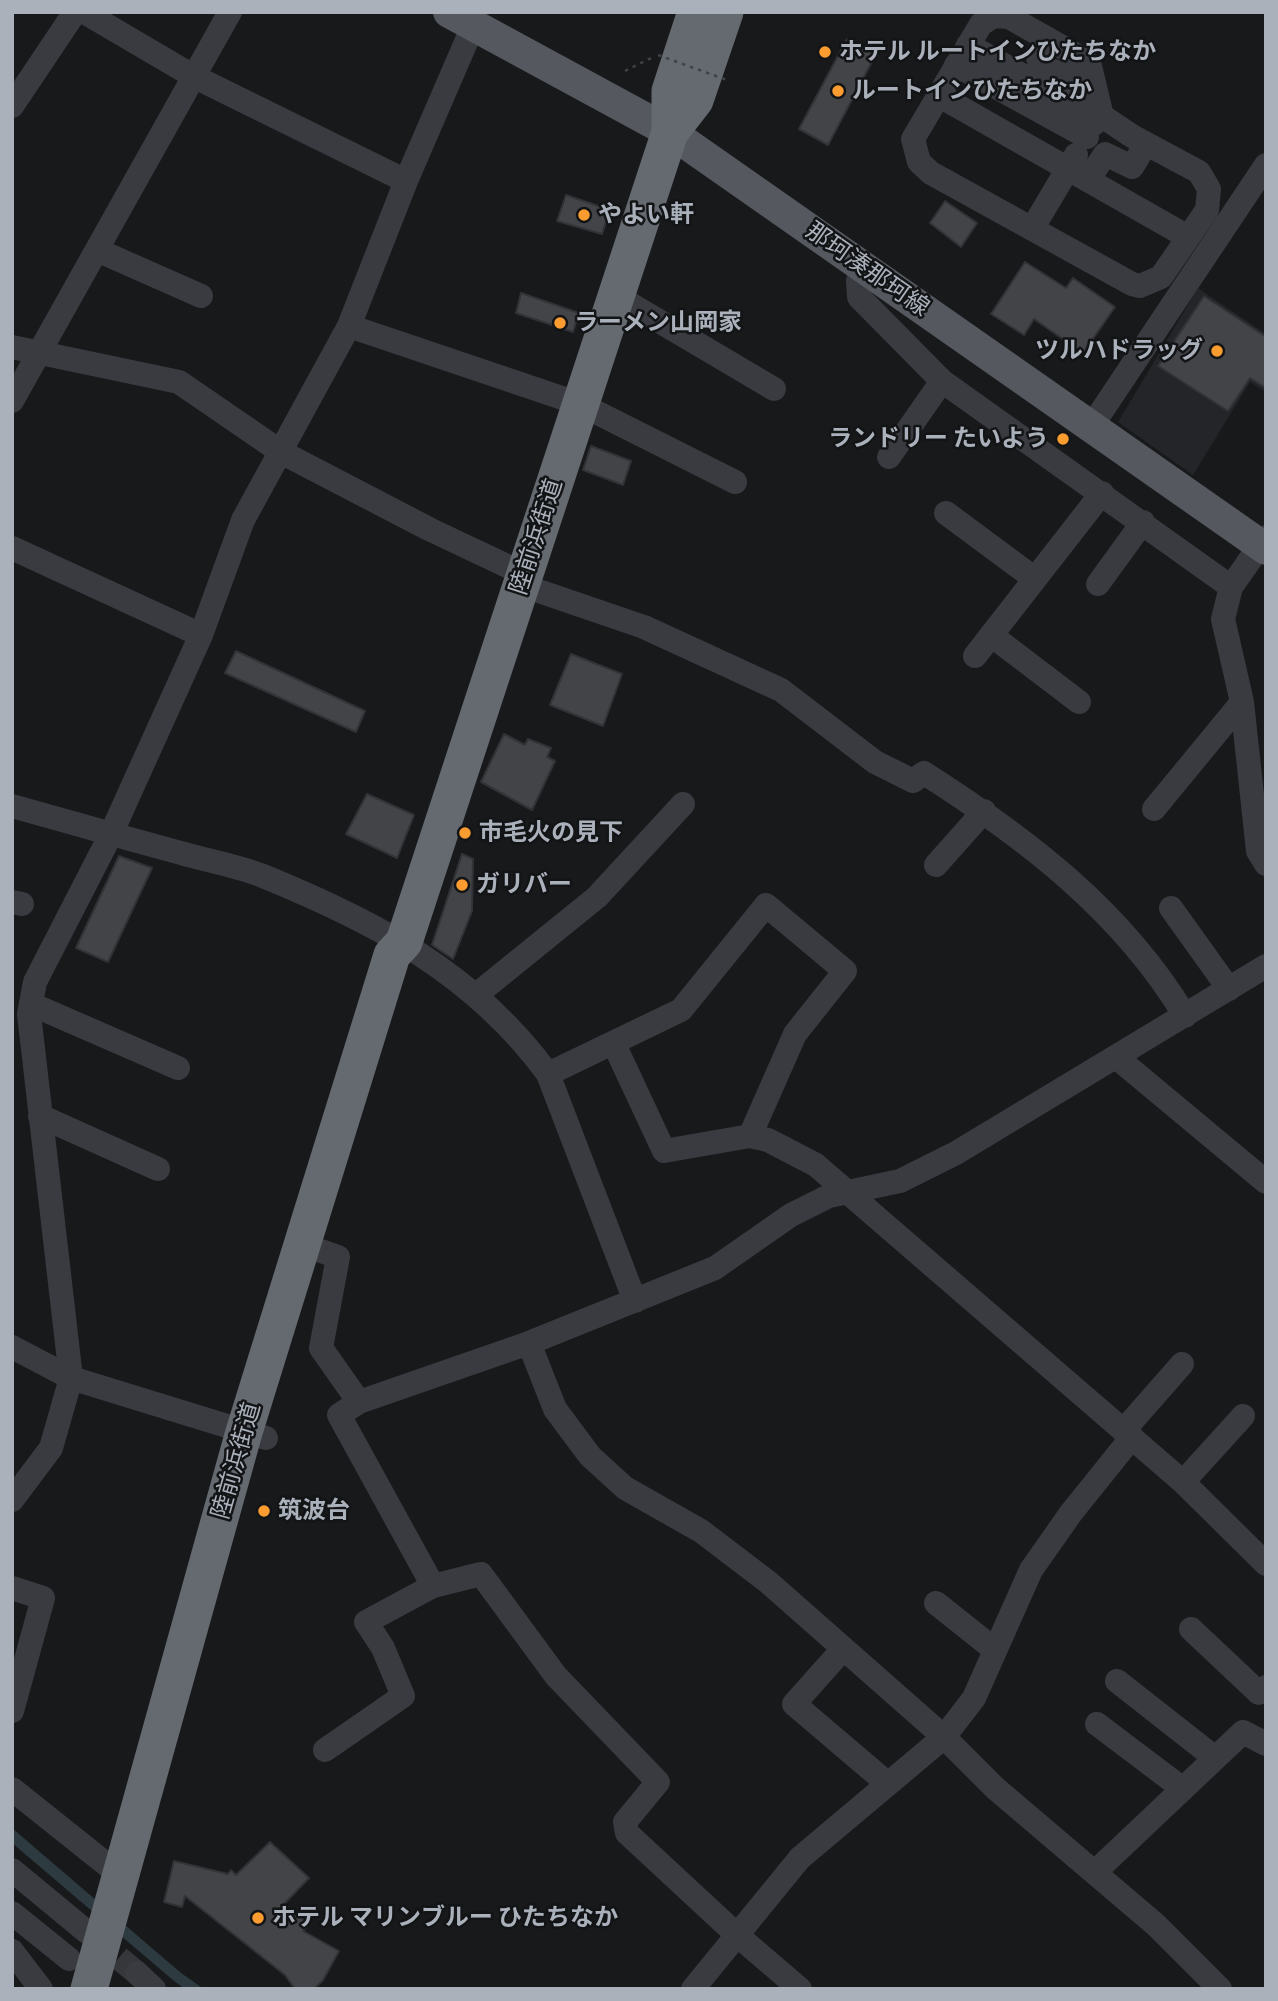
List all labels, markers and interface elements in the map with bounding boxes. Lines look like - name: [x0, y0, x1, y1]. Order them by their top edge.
- place label: ホテル ルートインひたちなか: [839, 38, 1156, 66]
- marker: ホテル ルートインひたちなか: [817, 44, 833, 60]
- place label: ルートインひたちなか: [852, 77, 1092, 105]
- marker: ルートインひたちなか: [830, 83, 846, 99]
- place label: やよい軒: [598, 201, 694, 229]
- marker: やよい軒: [576, 207, 592, 223]
- street label: 那珂湊那珂線: [800, 217, 934, 323]
- place label: ラーメン山岡家: [574, 309, 742, 337]
- marker: ラーメン山岡家: [552, 315, 568, 331]
- place label: ツルハドラッグ: [1035, 337, 1203, 365]
- marker: ツルハドラッグ: [1209, 343, 1225, 359]
- place label: ランドリー たいよう: [828, 425, 1049, 453]
- marker: ランドリー たいよう: [1055, 431, 1071, 447]
- street label: 陸前浜街道: [505, 475, 569, 599]
- place label: 市毛火の見下: [479, 819, 623, 847]
- marker: 市毛火の見下: [457, 825, 473, 841]
- place label: ガリバー: [476, 871, 572, 899]
- marker: ガリバー: [454, 877, 470, 893]
- street label: 陸前浜街道: [207, 1399, 267, 1523]
- place label: 筑波台: [278, 1497, 350, 1525]
- marker: 筑波台: [256, 1503, 272, 1519]
- place label: ホテル マリンブルー ひたちなか: [272, 1904, 618, 1932]
- marker: ホテル マリンブルー ひたちなか: [250, 1910, 266, 1926]

